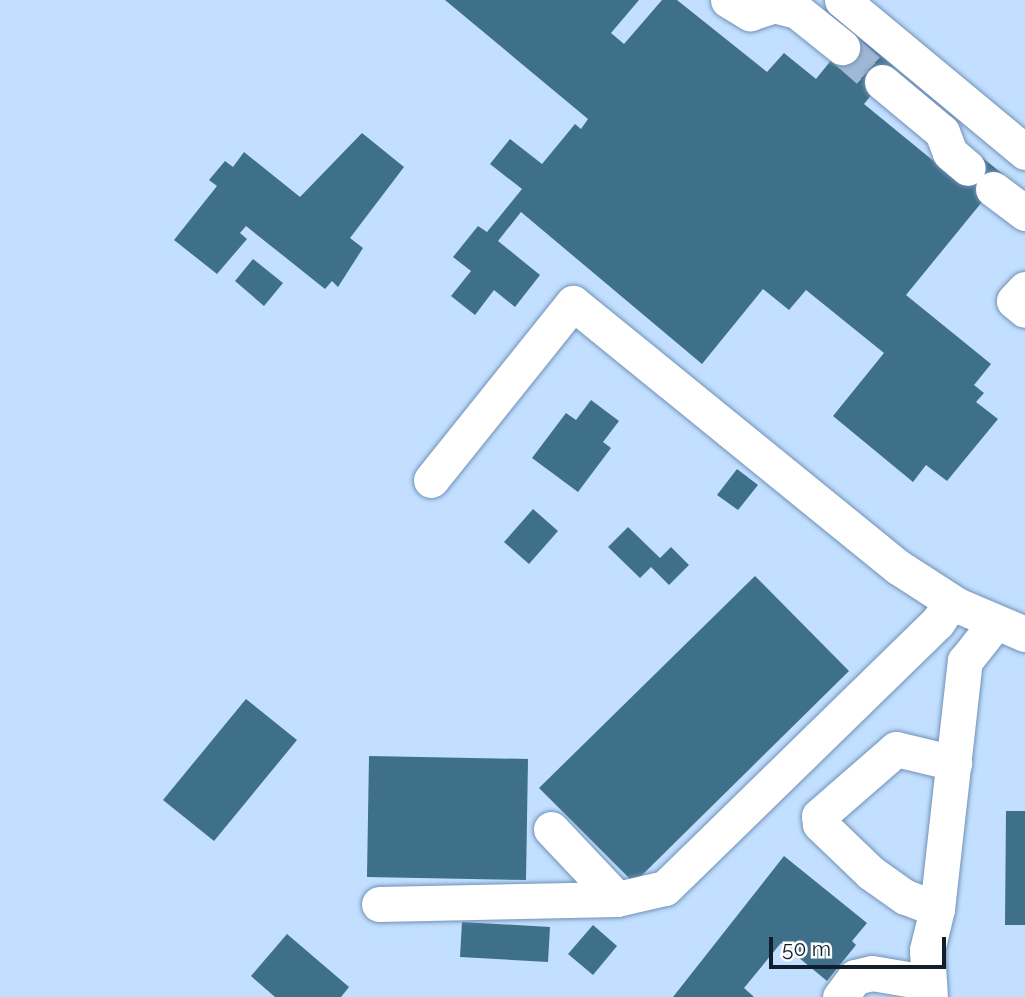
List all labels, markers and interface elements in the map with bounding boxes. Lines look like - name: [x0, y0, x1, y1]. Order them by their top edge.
- scale bar: [773, 923, 950, 967]
- text: 50 m: [782, 936, 831, 961]

